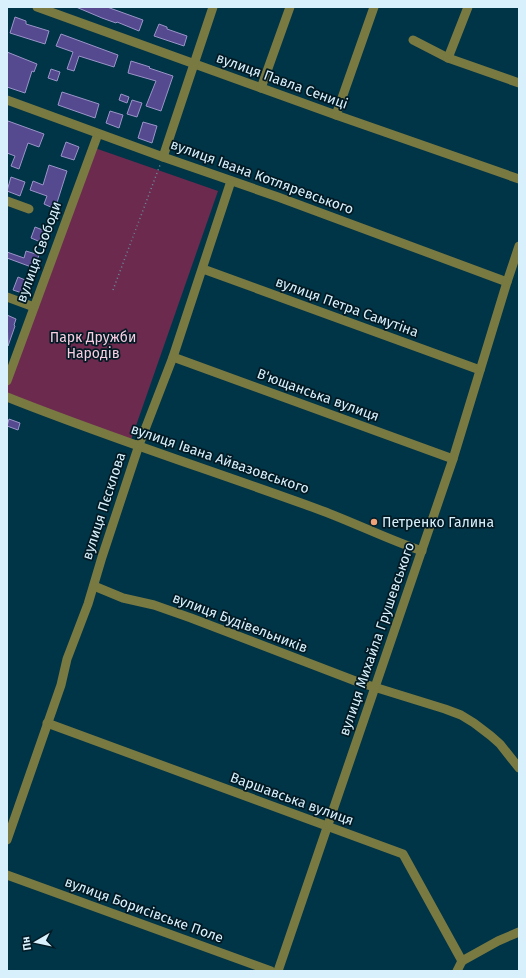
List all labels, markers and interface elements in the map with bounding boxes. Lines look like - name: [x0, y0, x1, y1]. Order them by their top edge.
- street label: вулиця Павла Сениці: [214, 49, 350, 113]
- street label: вулиця Івана Котляревського: [168, 136, 356, 218]
- street label: вулиця Свободи: [13, 199, 65, 305]
- street label: вулиця Петра Самутіна: [273, 273, 421, 341]
- park label: Парк Дружби Народів: [50, 329, 136, 362]
- street label: В'ющанська вулиця: [255, 365, 381, 425]
- street label: вулиця Івана Айвазовського: [129, 420, 311, 498]
- street label: вулиця Пєсклова: [79, 450, 129, 562]
- place label: Петренко Галина: [382, 514, 494, 531]
- marker: Петренко Галина: [369, 517, 379, 527]
- street label: вулиця Михайла Грушевського: [336, 540, 418, 738]
- street label: вулиця Будівельників: [170, 589, 310, 657]
- street label: Варшавська вулиця: [228, 769, 356, 829]
- street label: вулиця Борисівське Поле: [62, 873, 226, 947]
- north arrow: [16, 922, 56, 962]
- text: Пн: [19, 936, 34, 951]

